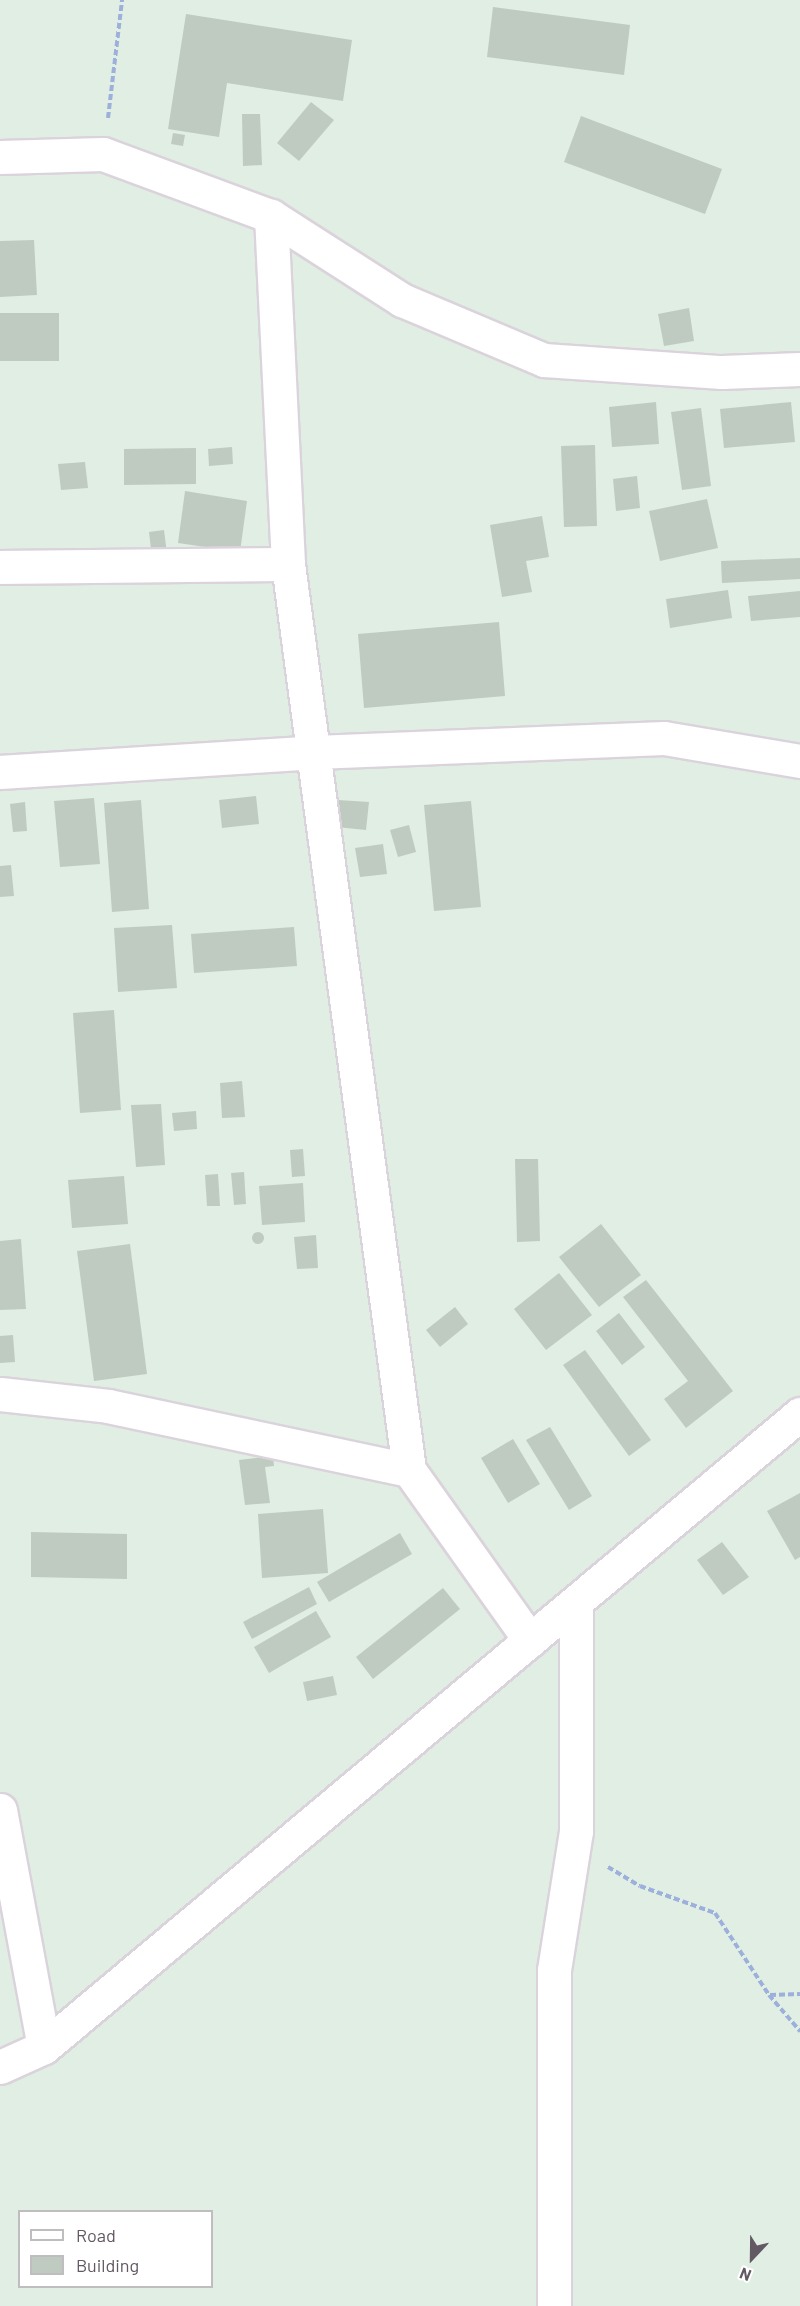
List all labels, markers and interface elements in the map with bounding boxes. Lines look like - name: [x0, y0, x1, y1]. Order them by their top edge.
- legend: [18, 2210, 213, 2288]
- text: Road: [76, 2224, 116, 2246]
- north arrow: [722, 2228, 782, 2288]
- text: Building: [76, 2254, 139, 2276]
- text: N: [737, 2264, 754, 2286]

